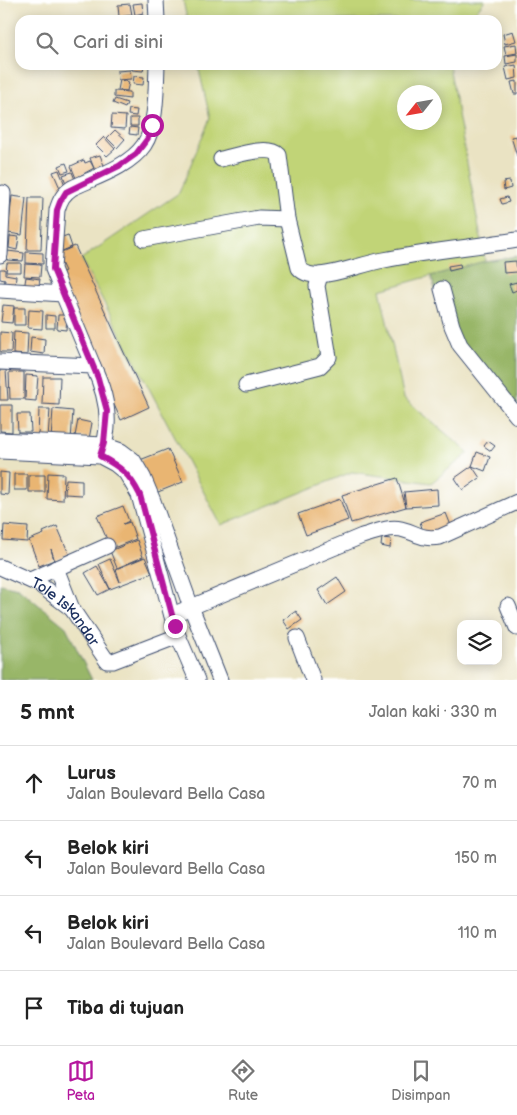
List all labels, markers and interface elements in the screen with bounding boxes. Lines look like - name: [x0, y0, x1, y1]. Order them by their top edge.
- search box: [15, 15, 502, 70]
- icon: search: [33, 29, 61, 57]
- text: Cari di sini: [73, 31, 163, 54]
- north arrow: [397, 85, 442, 130]
- route start: [141, 114, 164, 137]
- street label: Tole Iskandar: [29, 573, 104, 650]
- route end: [164, 615, 187, 638]
- map controls: [457, 620, 502, 665]
- button: layers: [457, 620, 502, 665]
- text: 5 mnt: [20, 700, 74, 725]
- text: Jalan kaki · 330 m: [369, 703, 497, 722]
- text: Lurus: [67, 762, 116, 785]
- icon: ahead: [20, 769, 48, 797]
- text: 70 m: [462, 774, 497, 793]
- text: Jalan Boulevard Bella Casa: [67, 785, 265, 804]
- text: Belok kiri: [67, 837, 149, 860]
- icon: left: [20, 844, 48, 872]
- text: 150 m: [455, 849, 497, 868]
- text: Jalan Boulevard Bella Casa: [67, 860, 265, 879]
- text: Belok kiri: [67, 912, 149, 935]
- icon: left: [20, 919, 48, 947]
- text: 110 m: [458, 924, 497, 943]
- text: Jalan Boulevard Bella Casa: [67, 935, 265, 954]
- icon: arrive: [20, 994, 48, 1022]
- text: Tiba di tujuan: [67, 997, 184, 1020]
- tab: Peta: [67, 1057, 95, 1104]
- tab: Rute: [228, 1057, 258, 1104]
- tab: Disimpan: [391, 1057, 450, 1104]

